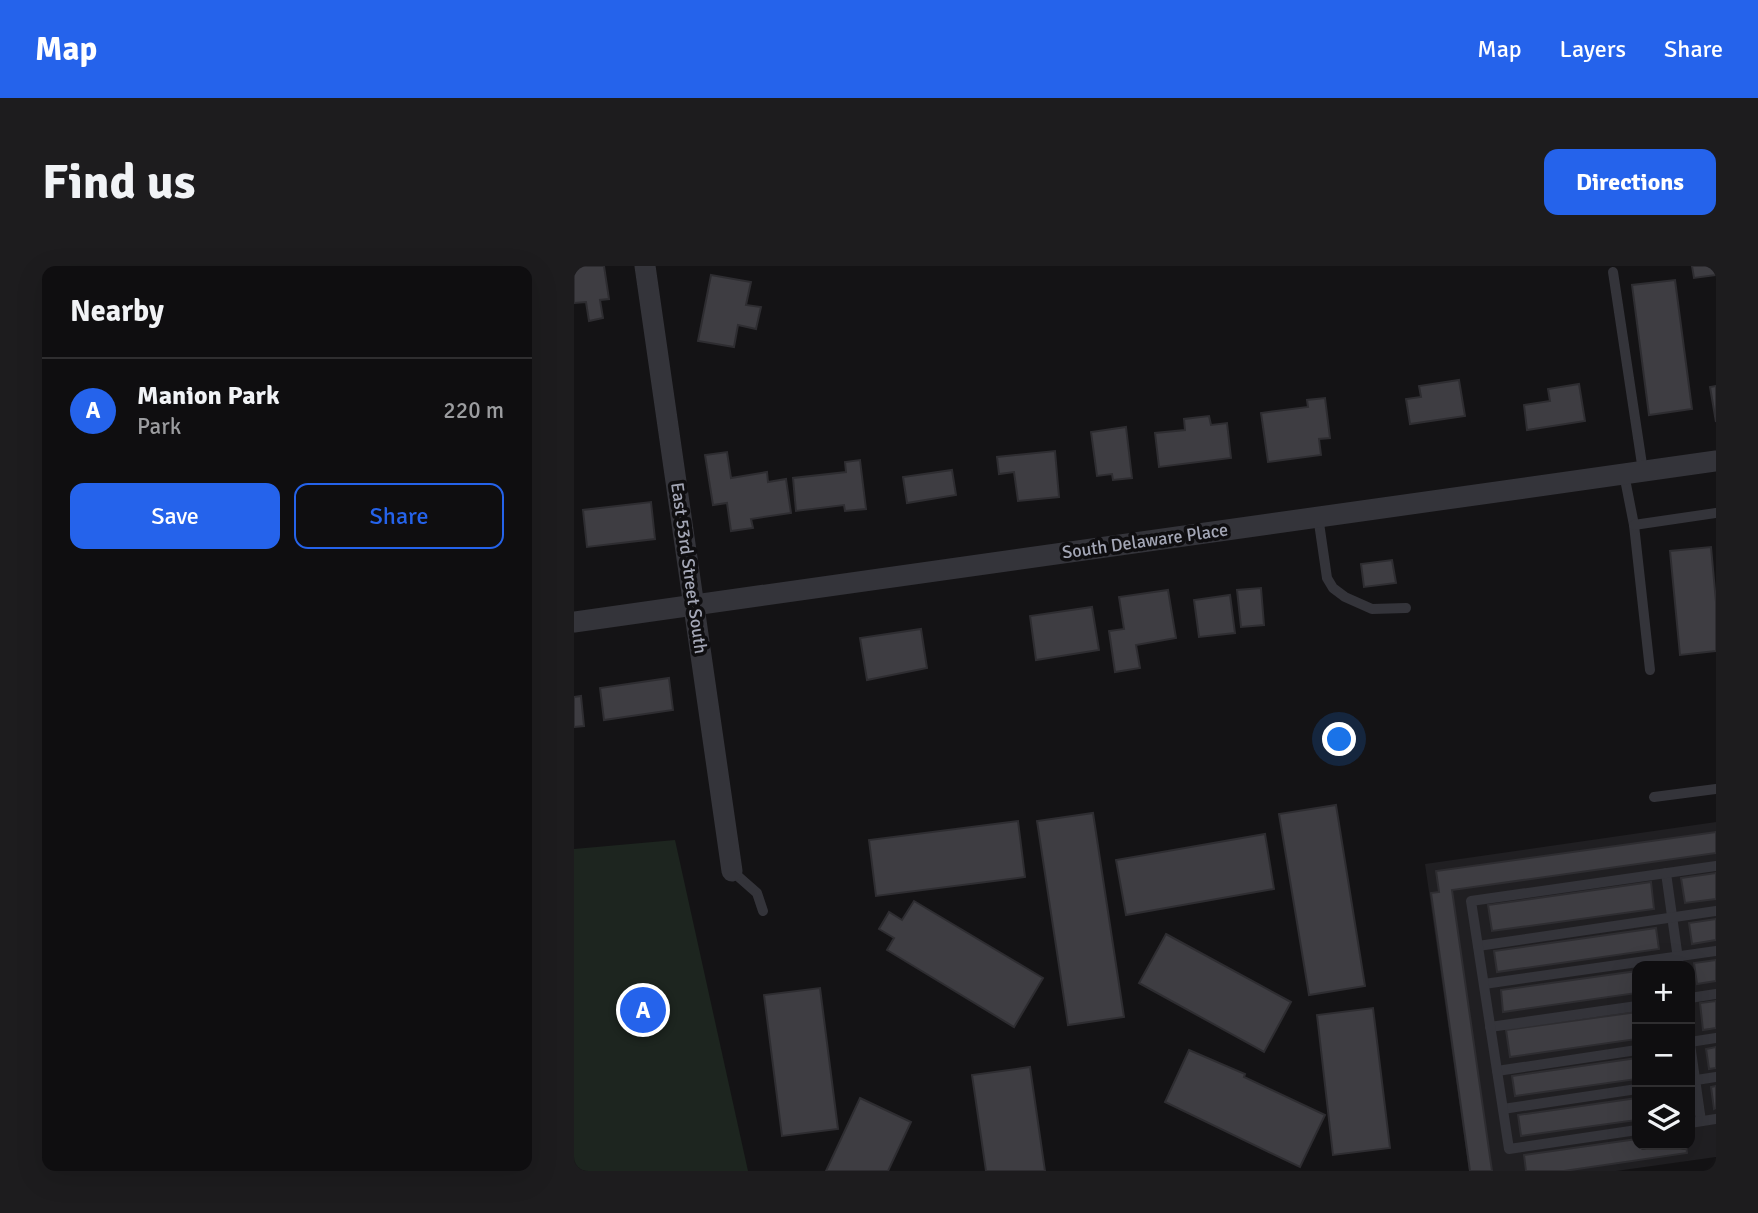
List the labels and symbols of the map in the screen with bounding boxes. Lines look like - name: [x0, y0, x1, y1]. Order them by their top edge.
- street label: East 53rd Street South: [666, 481, 712, 655]
- street label: South Delaware Place: [1061, 518, 1229, 564]
- your location: [1322, 722, 1356, 756]
- pin: A: [620, 984, 666, 1036]

